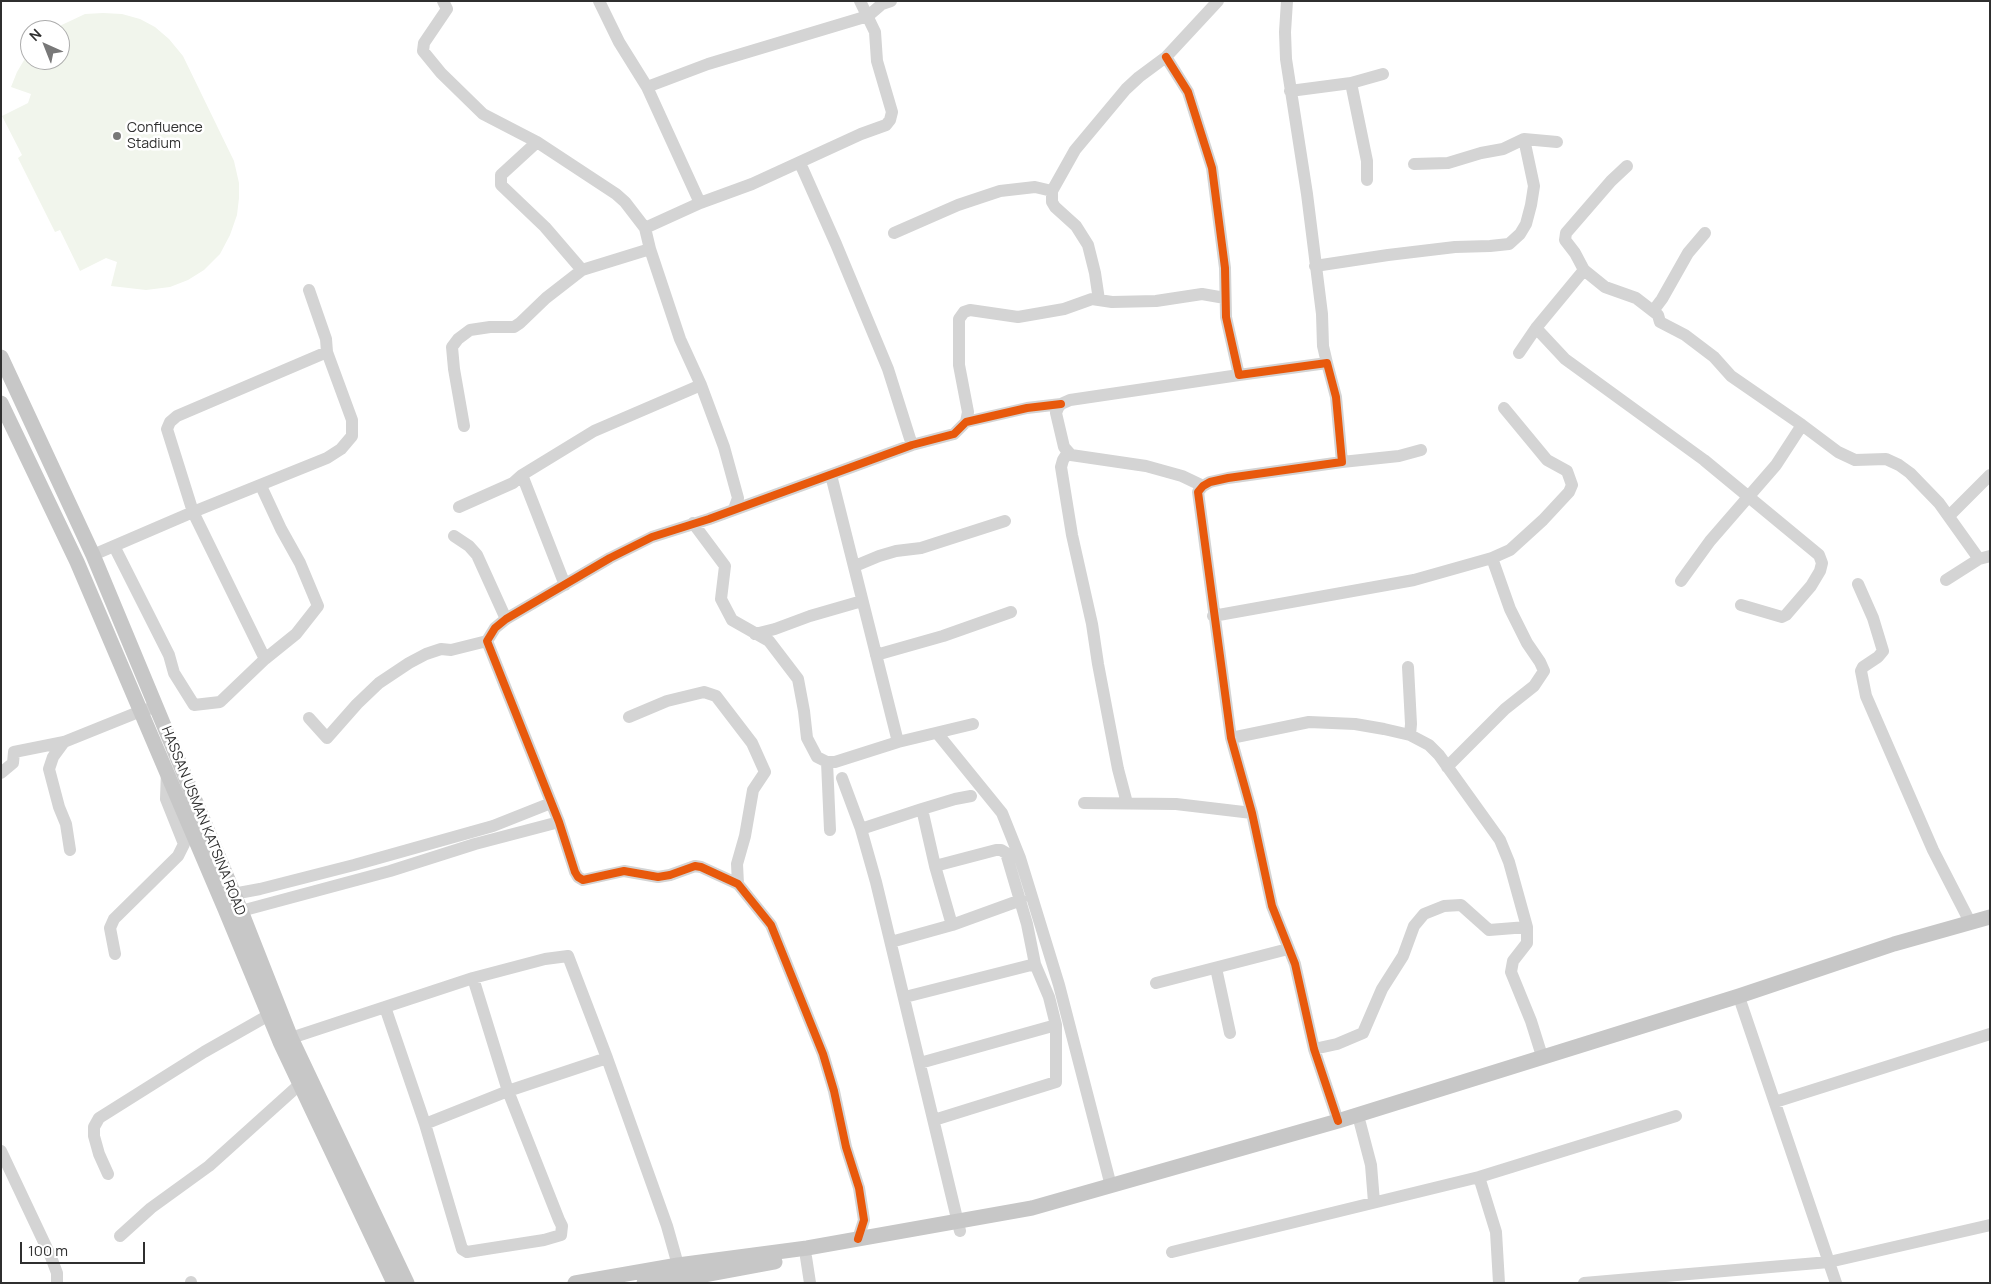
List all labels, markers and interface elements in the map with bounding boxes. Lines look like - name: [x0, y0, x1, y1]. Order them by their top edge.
- north arrow: [20, 20, 70, 70]
- text: N: [25, 24, 45, 45]
- place label: Confluence Stadium: [127, 120, 203, 152]
- marker: Confluence Stadium: [111, 130, 123, 142]
- street label: HASSAN USMAN KATSINA ROAD: [157, 724, 249, 918]
- scale bar: [22, 1232, 148, 1264]
- text: 100 m: [28, 1240, 68, 1261]

